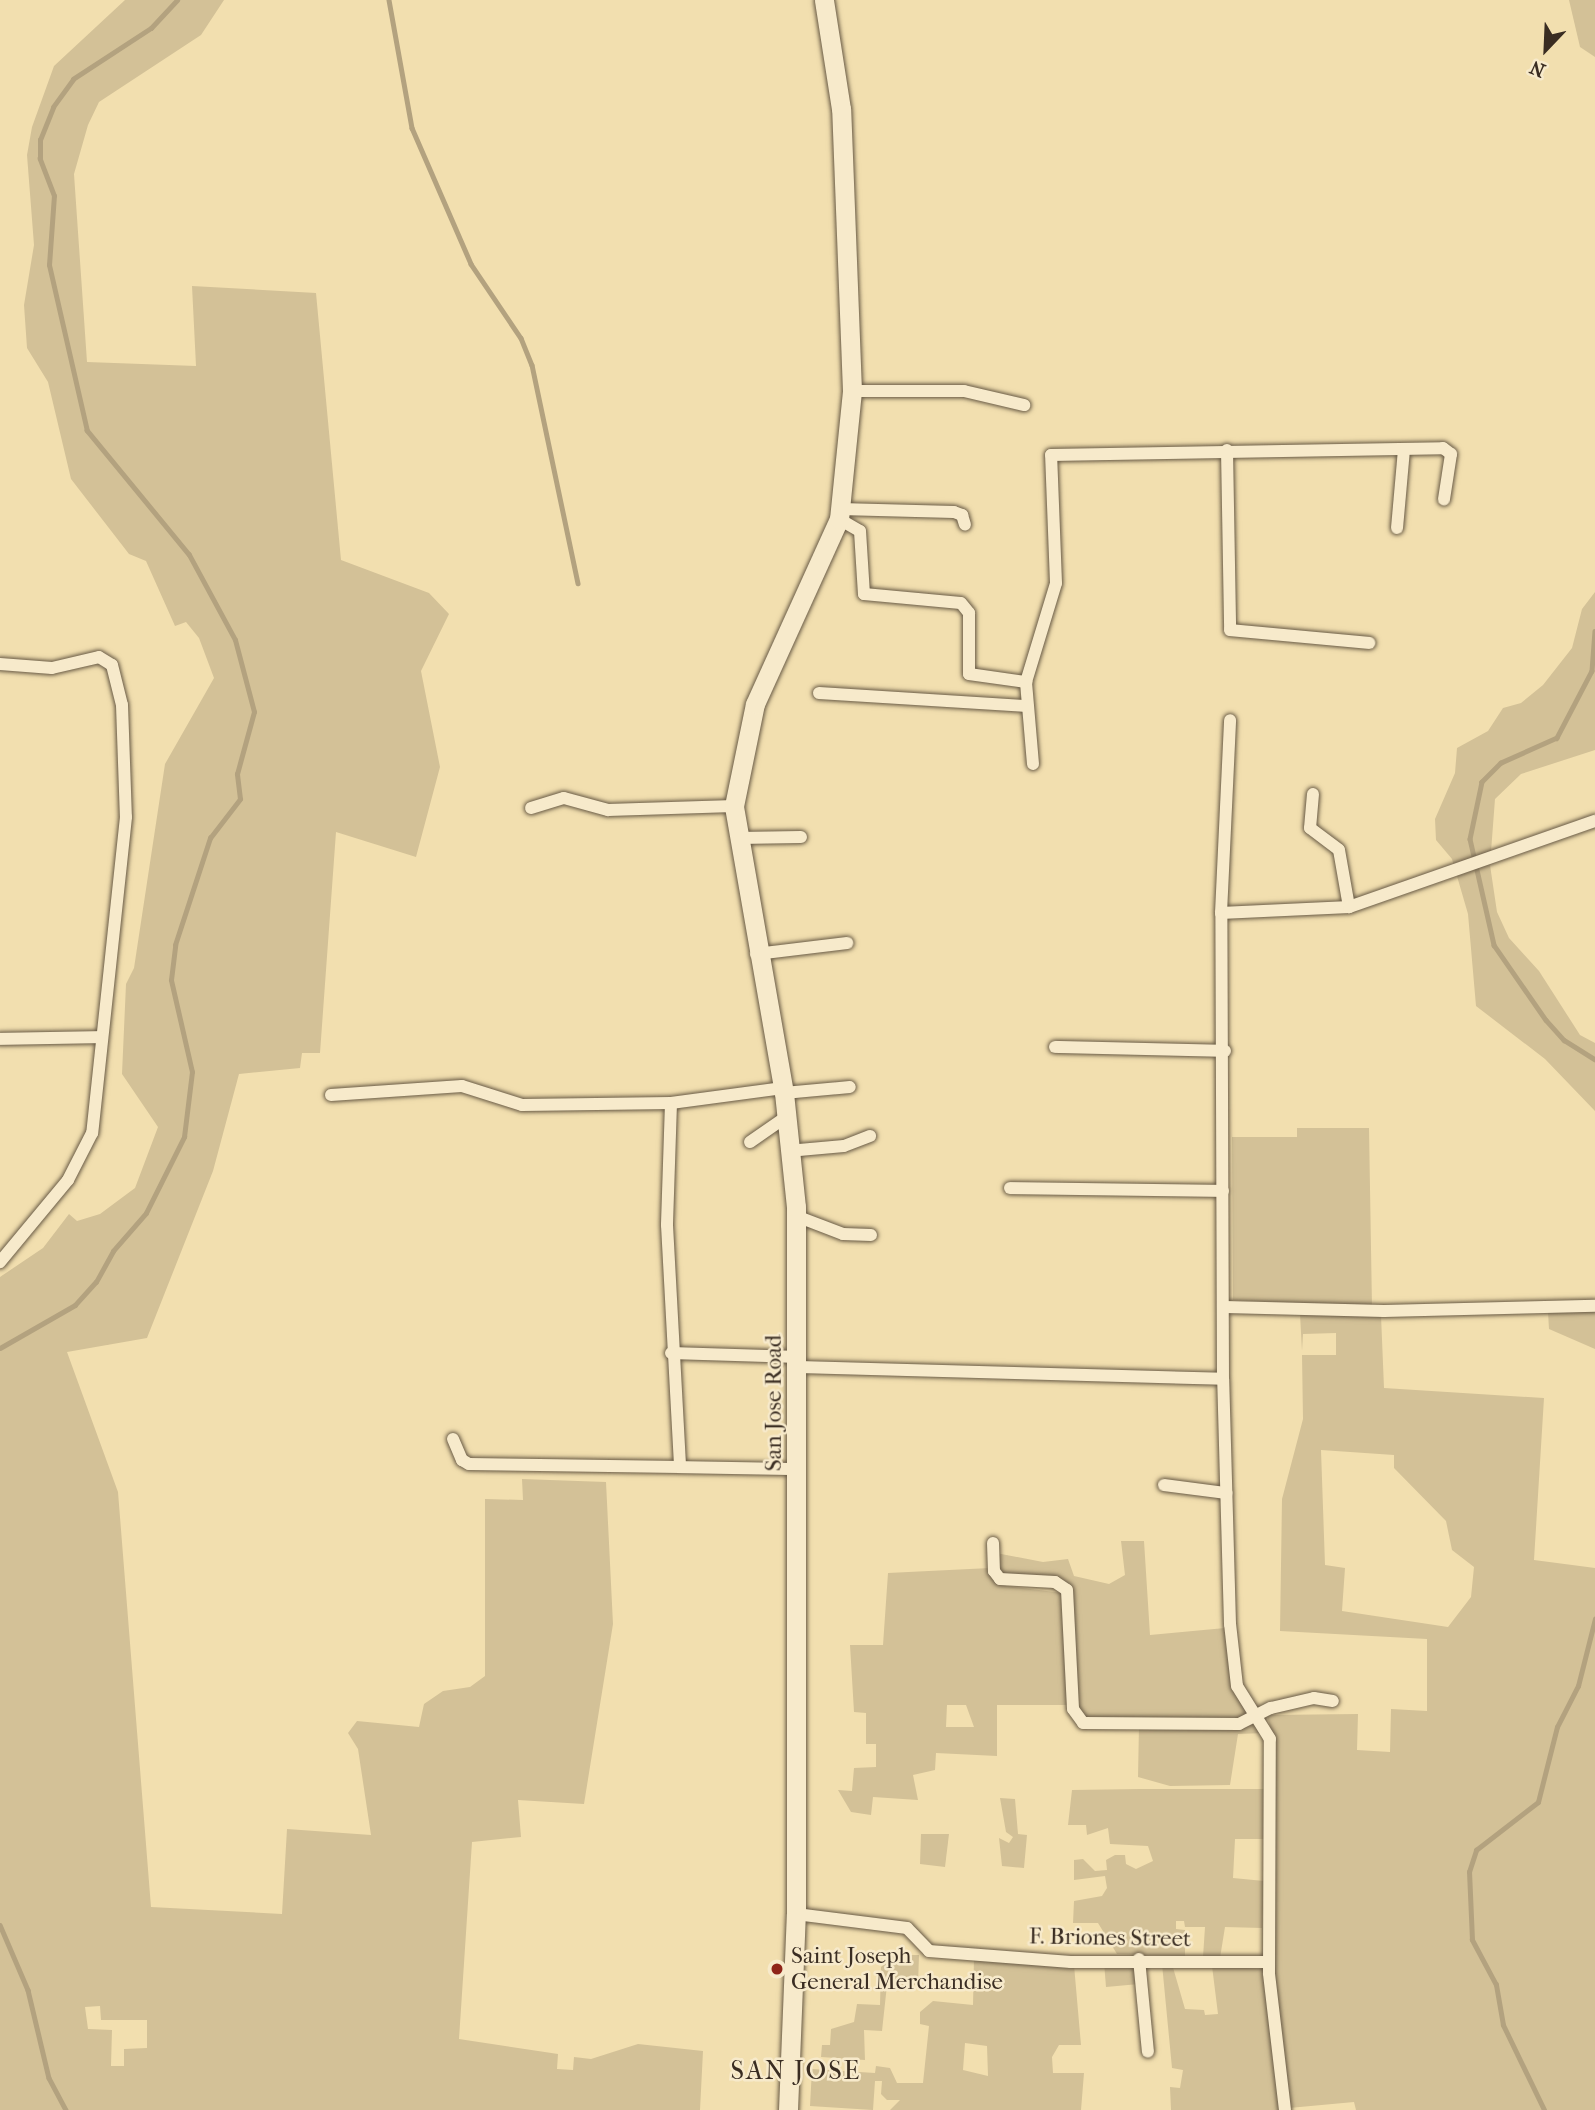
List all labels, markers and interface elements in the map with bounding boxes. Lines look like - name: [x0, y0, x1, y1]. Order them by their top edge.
- north arrow: [1511, 14, 1581, 84]
- text: N: [1527, 55, 1549, 81]
- street label: San Jose Road: [760, 1335, 788, 1471]
- street label: F. Briones Street: [1029, 1923, 1191, 1953]
- place label: Saint Joseph General Merchandise: [791, 1942, 1003, 1996]
- marker: Saint Joseph General Merchandise: [769, 1961, 785, 1977]
- district label: SAN JOSE: [732, 2055, 860, 2087]

